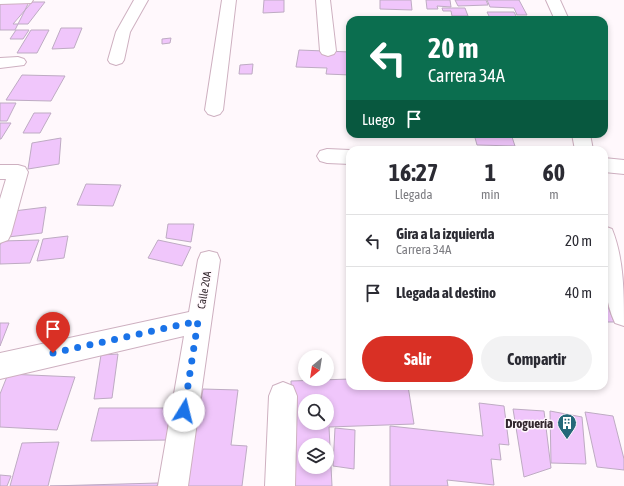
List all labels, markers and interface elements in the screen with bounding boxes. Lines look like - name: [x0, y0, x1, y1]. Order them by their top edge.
- icon: left: [362, 32, 414, 84]
- text: 20 m: [428, 32, 478, 64]
- text: Carrera 34A: [428, 65, 505, 86]
- icon: arrive: [403, 108, 425, 130]
- text: Luego: [362, 111, 395, 128]
- text: 16:27: [389, 159, 438, 186]
- text: 1: [485, 159, 496, 186]
- text: 60: [543, 159, 565, 186]
- text: Llegada: [395, 187, 432, 202]
- text: min: [481, 187, 500, 202]
- text: m: [549, 187, 559, 202]
- text: Gira a la izquierda: [396, 225, 494, 242]
- icon: left: [362, 230, 384, 252]
- text: 20 m: [565, 232, 592, 249]
- text: Carrera 34A: [396, 242, 451, 257]
- street label: Calle 20A: [195, 270, 213, 310]
- icon: arrive: [362, 282, 384, 304]
- text: Llegada al destino: [396, 284, 496, 301]
- text: 40 m: [565, 284, 592, 301]
- pin: [36, 312, 70, 353]
- icon: arrive: [42, 318, 64, 340]
- button: Salir: [362, 336, 473, 382]
- button: Compartir: [481, 336, 592, 382]
- north arrow: [298, 350, 334, 386]
- map controls: [298, 350, 334, 474]
- position arrow: [163, 390, 205, 432]
- button: search: [298, 394, 334, 430]
- building icon: Droguería: [556, 412, 578, 440]
- place label: Droguería: [505, 416, 553, 431]
- button: layers: [298, 438, 334, 474]

